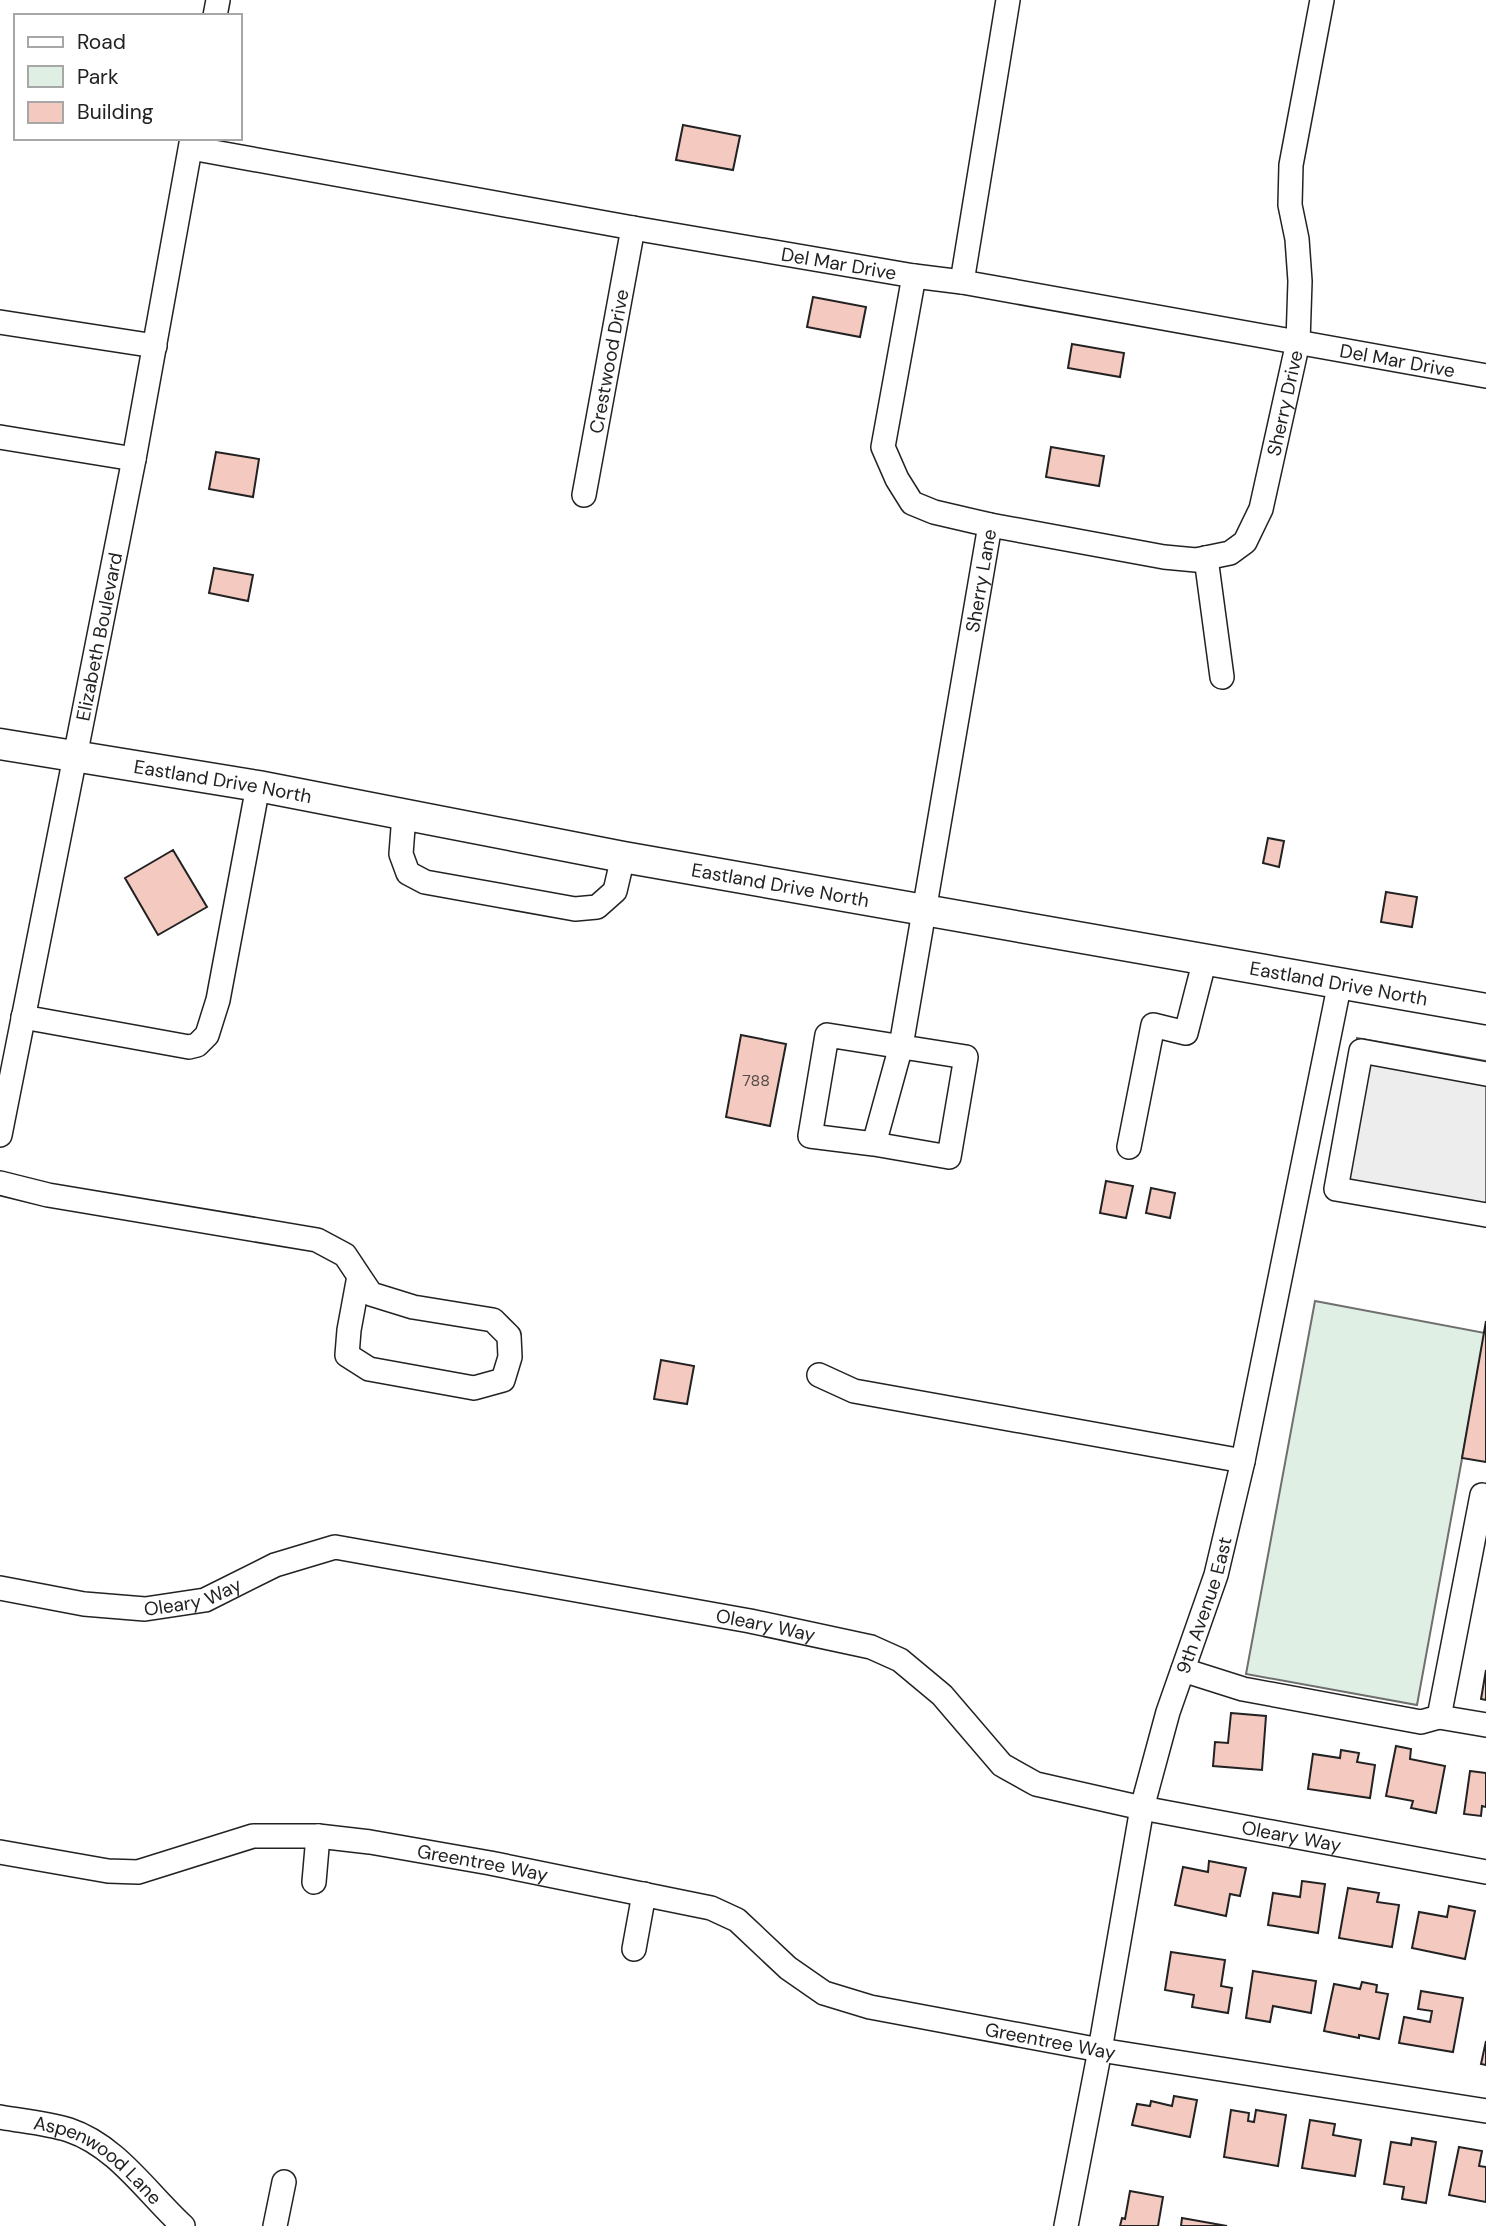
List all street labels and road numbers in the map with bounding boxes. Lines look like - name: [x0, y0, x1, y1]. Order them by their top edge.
- street label: Del Mar Drive: [779, 242, 898, 286]
- street label: Crestwood Drive: [584, 287, 635, 436]
- street label: Del Mar Drive: [1338, 338, 1457, 383]
- street label: Sherry Drive: [1261, 348, 1309, 458]
- street label: Sherry Lane: [960, 527, 1002, 634]
- street label: Elizabeth Boulevard: [70, 550, 128, 723]
- street label: Eastland Drive North: [132, 754, 314, 809]
- street label: Eastland Drive North: [689, 857, 871, 913]
- street label: Eastland Drive North: [1248, 956, 1430, 1011]
- street label: 9th Avenue East: [1170, 1534, 1238, 1677]
- street label: Oleary Way: [142, 1572, 246, 1622]
- street label: Oleary Way: [714, 1603, 818, 1648]
- street label: Oleary Way: [1240, 1815, 1344, 1858]
- street label: Greentree Way: [415, 1838, 551, 1888]
- street label: Greentree Way: [983, 2017, 1118, 2065]
- street label: Aspenwood Lane: [32, 2110, 167, 2210]

